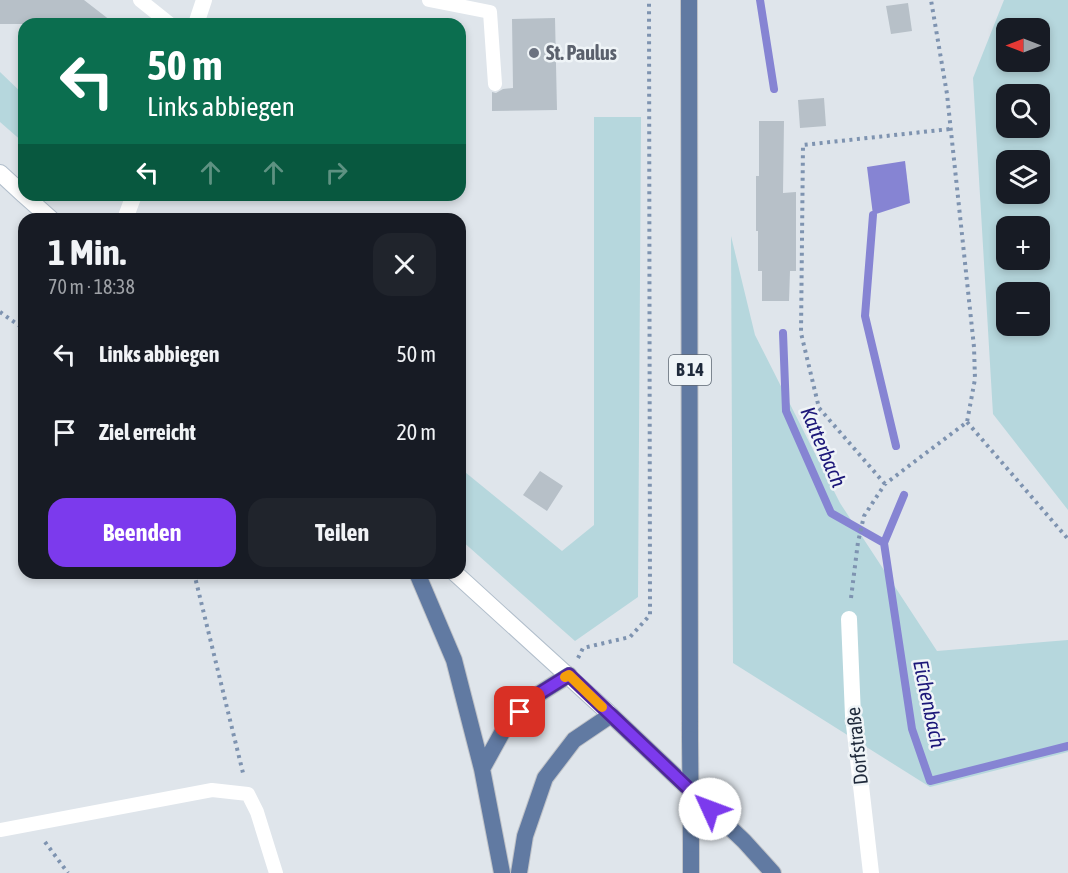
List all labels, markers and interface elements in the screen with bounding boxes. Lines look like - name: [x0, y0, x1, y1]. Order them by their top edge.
- north arrow: [996, 18, 1050, 72]
- map controls: [996, 18, 1050, 336]
- text: 50 m: [147, 41, 222, 89]
- place label: St. Paulus: [546, 41, 617, 64]
- icon: left: [48, 42, 126, 120]
- marker: St. Paulus: [527, 46, 541, 60]
- button: search: [996, 84, 1050, 138]
- text: Links abbiegen: [147, 91, 295, 122]
- button: layers: [996, 150, 1050, 204]
- icon: left: [131, 156, 164, 189]
- icon: ahead: [194, 156, 227, 189]
- icon: ahead: [257, 156, 290, 189]
- icon: right: [320, 156, 353, 189]
- button: +: [996, 216, 1050, 270]
- text: 1 Min.: [48, 231, 126, 273]
- button: close: [373, 233, 436, 296]
- text: 70 m · 18:38: [48, 275, 135, 298]
- button: −: [996, 282, 1050, 336]
- icon: left: [48, 338, 81, 371]
- text: Links abbiegen: [99, 341, 220, 367]
- text: 50 m: [396, 341, 436, 367]
- road number: B 14: [669, 355, 711, 385]
- water label: Katterbach: [796, 403, 852, 490]
- icon: arrive: [48, 416, 81, 449]
- text: Ziel erreicht: [99, 419, 196, 445]
- text: 20 m: [396, 419, 436, 445]
- button: Beenden: [48, 498, 236, 567]
- button: Teilen: [248, 498, 436, 567]
- water label: Eichenbach: [909, 658, 951, 750]
- pin: [494, 686, 545, 737]
- icon: arrive: [503, 695, 536, 728]
- street label: Dorfstraße: [841, 706, 872, 786]
- position arrow: [678, 777, 742, 841]

